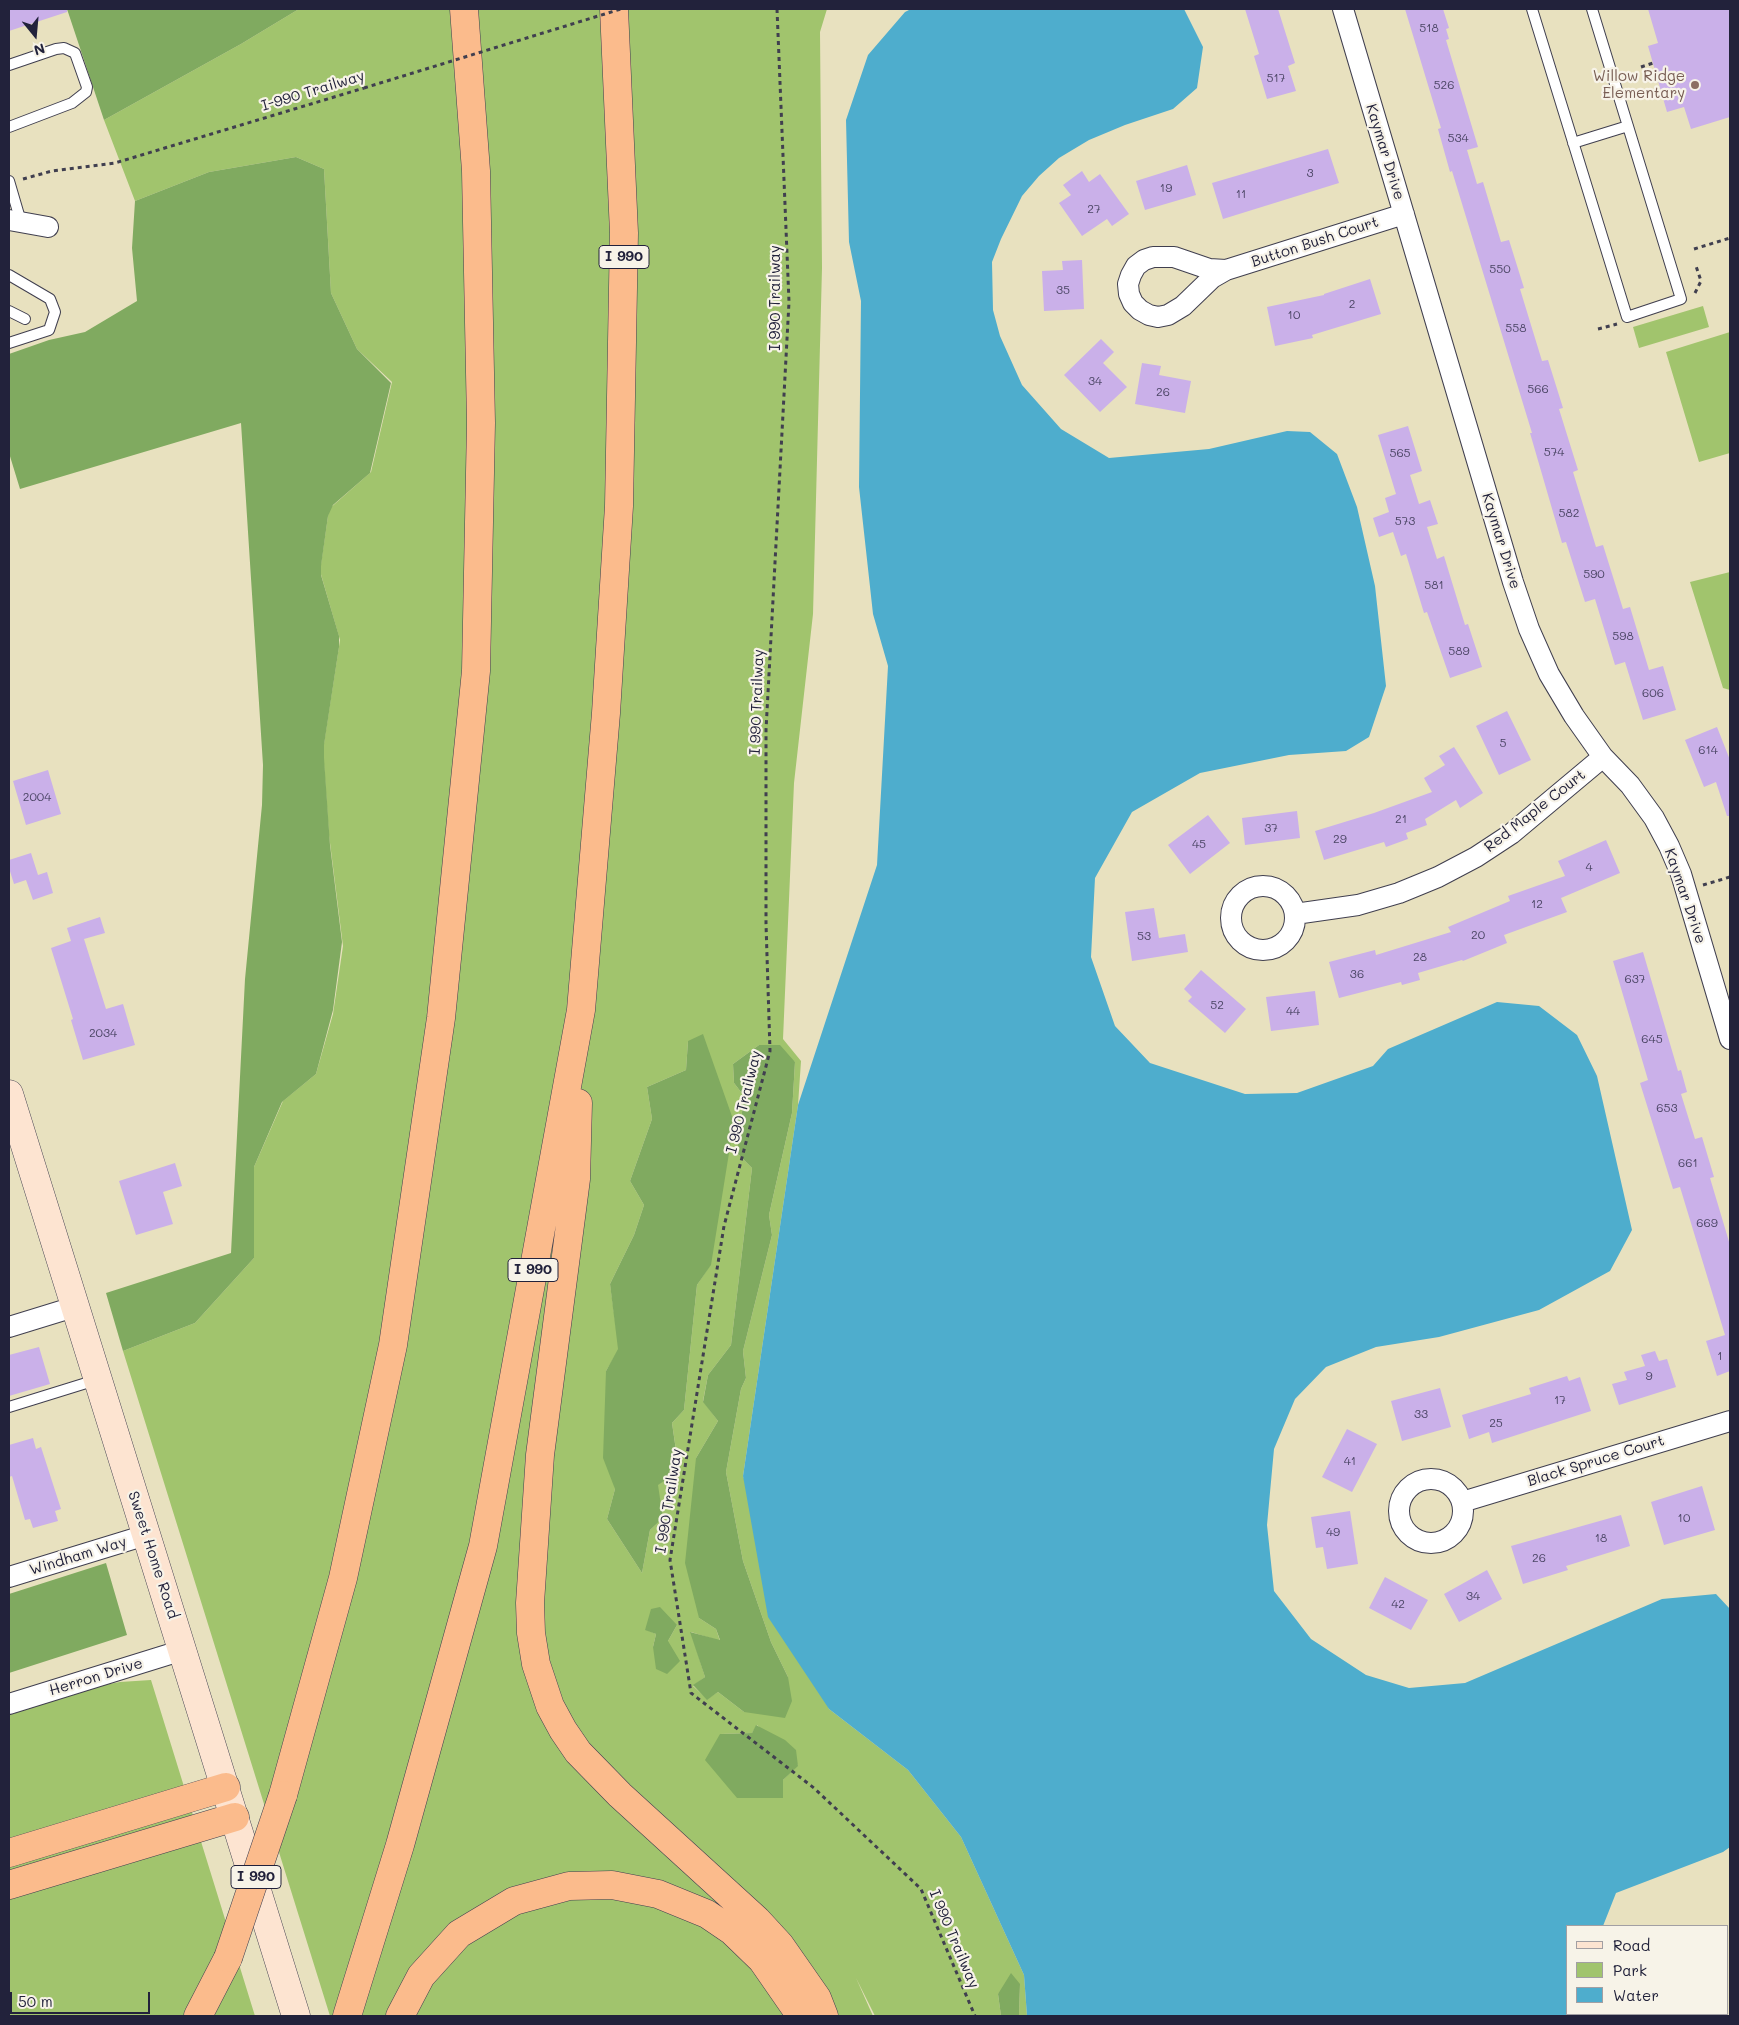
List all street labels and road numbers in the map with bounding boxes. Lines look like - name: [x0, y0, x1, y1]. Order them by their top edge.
- street label: I-990 Trailway: [259, 67, 367, 115]
- street label: Kaymar Drive: [1362, 102, 1408, 202]
- street label: Button Bush Court: [1249, 213, 1381, 271]
- street label: I 990 Trailway: [766, 245, 784, 351]
- road number: I 990: [599, 246, 649, 268]
- street label: Kaymar Drive: [1478, 491, 1524, 591]
- street label: I 990 Trailway: [746, 649, 768, 755]
- street label: Red Maple Court: [1481, 766, 1589, 856]
- street label: Kaymar Drive: [1660, 846, 1710, 946]
- street label: I 990 Trailway: [722, 1049, 766, 1155]
- road number: I 990: [508, 1258, 558, 1282]
- street label: Black Spruce Court: [1525, 1432, 1667, 1490]
- street label: I 990 Trailway: [652, 1447, 686, 1555]
- street label: Sweet Home Road: [124, 1489, 182, 1621]
- street label: Windham Way: [27, 1533, 129, 1579]
- street label: Herron Drive: [47, 1654, 145, 1700]
- road number: I 990: [231, 1865, 281, 1888]
- street label: I 990 Trailway: [925, 1887, 983, 1991]

